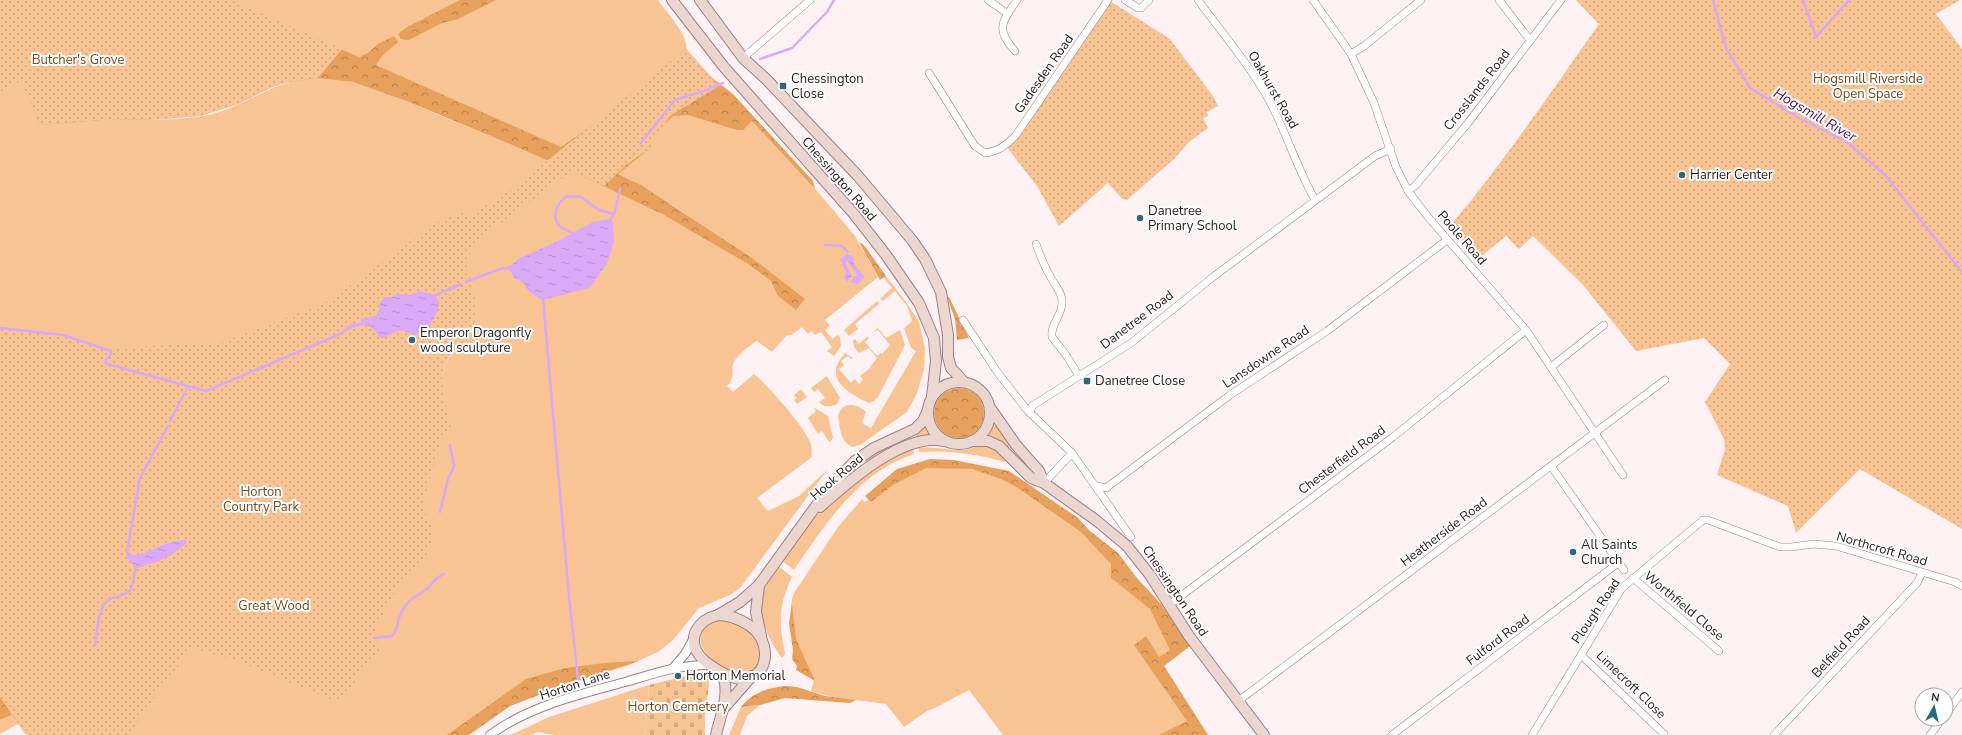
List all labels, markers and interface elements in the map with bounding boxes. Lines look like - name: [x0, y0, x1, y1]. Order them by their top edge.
- street label: Gadesden Road: [1010, 31, 1078, 117]
- street label: Crosslands Road: [1440, 46, 1514, 134]
- street label: Oakhurst Road: [1243, 48, 1303, 132]
- park label: Butcher's Grove: [32, 51, 124, 69]
- place label: Chessington Close: [791, 70, 864, 103]
- park label: Hogsmill Riverside Open Space: [1813, 70, 1923, 103]
- marker: Chessington Close: [778, 81, 788, 91]
- water label: Hogsmill River: [1770, 84, 1861, 147]
- street label: Chessington Road: [797, 133, 881, 225]
- place label: Harrier Center: [1690, 166, 1773, 184]
- marker: Harrier Center: [1677, 170, 1687, 180]
- place label: Danetree Primary School: [1148, 202, 1237, 235]
- street label: Poole Road: [1433, 207, 1491, 269]
- marker: Danetree Primary School: [1135, 213, 1145, 223]
- street label: Danetree Road: [1097, 287, 1177, 353]
- street label: Lansdowne Road: [1219, 321, 1313, 393]
- place label: Emperor Dragonfly wood sculpture: [420, 324, 531, 357]
- marker: Emperor Dragonfly wood sculpture: [407, 335, 417, 345]
- place label: Danetree Close: [1095, 372, 1185, 390]
- marker: Danetree Close: [1082, 376, 1092, 386]
- street label: Chesterfield Road: [1295, 421, 1389, 499]
- street label: Hook Road: [807, 449, 867, 505]
- park label: Horton Country Park: [223, 483, 299, 516]
- street label: Heatherside Road: [1397, 493, 1491, 571]
- street label: Northcroft Road: [1834, 527, 1930, 571]
- place label: All Saints Church: [1581, 536, 1638, 569]
- street label: Chessington Road: [1138, 542, 1212, 640]
- marker: All Saints Church: [1568, 547, 1578, 557]
- street label: Worthfield Close: [1640, 567, 1728, 645]
- street label: Plough Road: [1568, 575, 1624, 647]
- park label: Great Wood: [238, 597, 310, 615]
- street label: Fulford Road: [1463, 610, 1533, 670]
- street label: Belfield Road: [1808, 612, 1874, 682]
- street label: Limecroft Close: [1592, 647, 1670, 723]
- street label: Horton Lane: [538, 665, 612, 705]
- place label: Horton Memorial: [686, 667, 786, 685]
- marker: Horton Memorial: [673, 671, 683, 681]
- north arrow: [1914, 687, 1954, 727]
- text: N: [1930, 690, 1940, 706]
- park label: Horton Cemetery: [628, 698, 729, 716]

